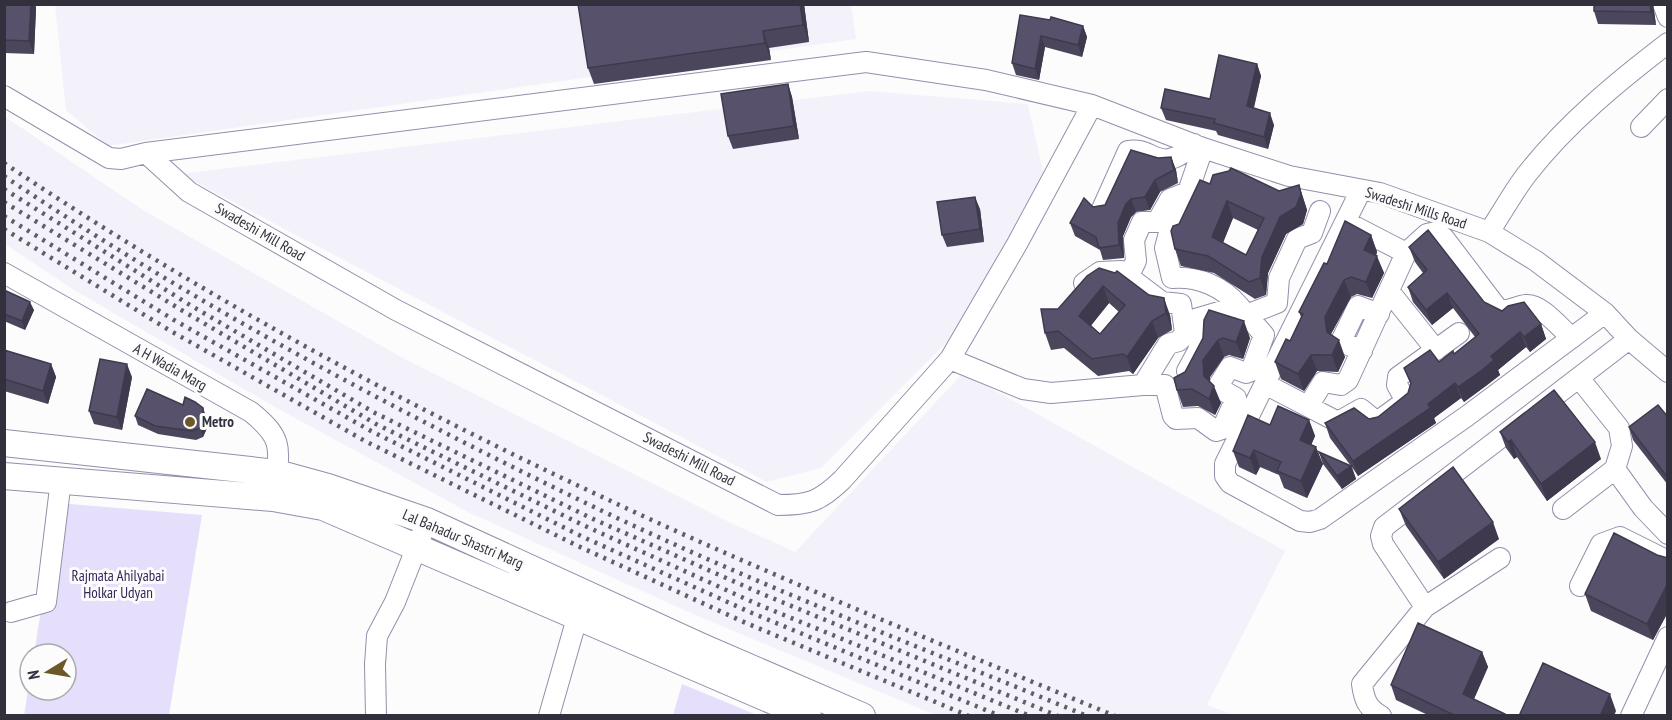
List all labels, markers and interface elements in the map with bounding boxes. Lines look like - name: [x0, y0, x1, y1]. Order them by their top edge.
- street label: Swadeshi Mills Road: [1363, 182, 1469, 233]
- street label: Swadeshi Mill Road: [212, 198, 309, 265]
- street label: A H Wadia Marg: [130, 339, 210, 395]
- place label: Metro: [202, 412, 234, 431]
- marker: Metro: [183, 415, 197, 429]
- street label: Swadeshi Mill Road: [640, 427, 738, 490]
- street label: Lal Bahadur Shastri Marg: [400, 504, 527, 573]
- park label: Rajmata Ahilyabai Holkar Udyan: [72, 566, 164, 602]
- north arrow: [18, 642, 78, 702]
- text: N: [23, 669, 44, 681]

